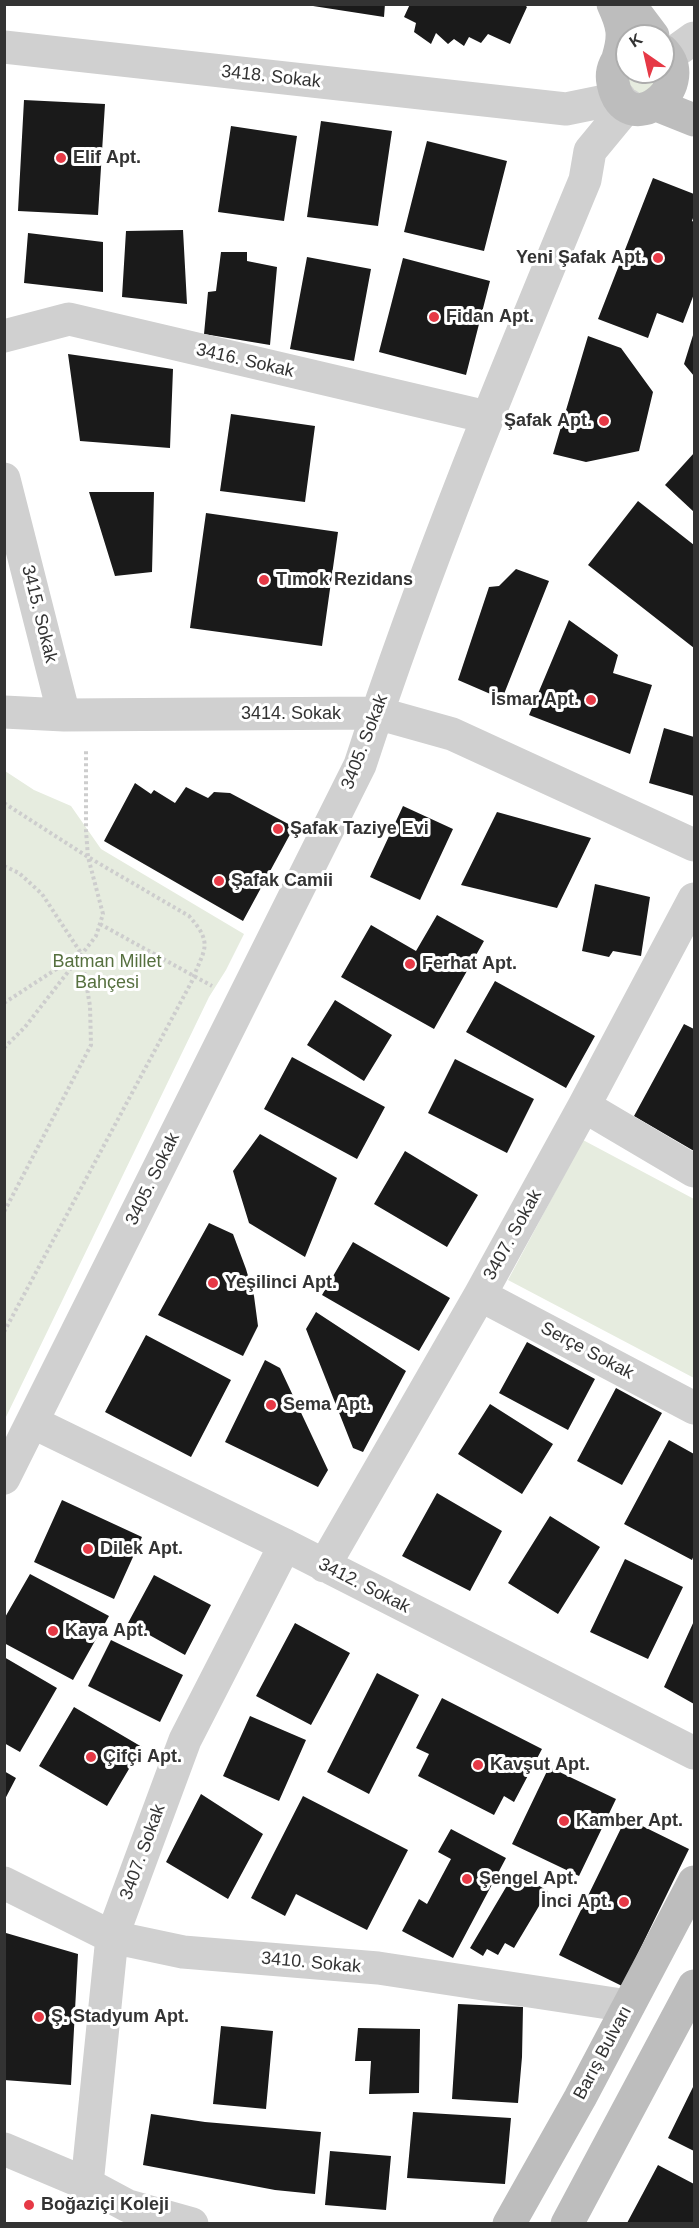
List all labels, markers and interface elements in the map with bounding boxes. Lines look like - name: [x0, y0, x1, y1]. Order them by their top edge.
- north arrow: [615, 24, 675, 84]
- text: K: [626, 30, 645, 51]
- street label: 3418. Sokak: [220, 61, 322, 93]
- place label: Elif Apt.: [73, 147, 141, 169]
- marker: Elif Apt.: [54, 151, 68, 165]
- place label: Yeni Şafak Apt.: [516, 247, 646, 269]
- marker: Yeni Şafak Apt.: [651, 251, 665, 265]
- place label: Fidan Apt.: [446, 306, 534, 328]
- marker: Fidan Apt.: [427, 310, 441, 324]
- street label: 3416. Sokak: [194, 339, 296, 383]
- place label: Şafak Apt.: [504, 410, 592, 432]
- marker: Şafak Apt.: [597, 414, 611, 428]
- street label: 3415. Sokak: [16, 563, 62, 665]
- place label: Tımok Rezidans: [276, 569, 413, 591]
- marker: Tımok Rezidans: [257, 573, 271, 587]
- place label: İsmar Apt.: [491, 689, 579, 711]
- street label: 3405. Sokak: [337, 691, 393, 793]
- marker: İsmar Apt.: [584, 693, 598, 707]
- street label: 3414. Sokak: [241, 703, 341, 725]
- place label: Şafak Taziye Evi: [290, 818, 429, 840]
- marker: Şafak Taziye Evi: [271, 822, 285, 836]
- place label: Şafak Camii: [231, 870, 333, 892]
- marker: Şafak Camii: [212, 874, 226, 888]
- park label: Batman Millet Bahçesi: [52, 951, 162, 994]
- place label: Ferhat Apt.: [422, 953, 517, 975]
- marker: Ferhat Apt.: [403, 957, 417, 971]
- street label: 3405. Sokak: [121, 1129, 185, 1229]
- street label: 3407. Sokak: [479, 1186, 547, 1284]
- place label: Yeşilinci Apt.: [225, 1272, 337, 1294]
- marker: Yeşilinci Apt.: [206, 1276, 220, 1290]
- street label: Serçe Sokak: [537, 1318, 637, 1384]
- place label: Sema Apt.: [283, 1394, 371, 1416]
- marker: Sema Apt.: [264, 1398, 278, 1412]
- place label: Dilek Apt.: [100, 1538, 183, 1560]
- marker: Dilek Apt.: [81, 1542, 95, 1556]
- street label: 3412. Sokak: [315, 1554, 413, 1618]
- place label: Kaya Apt.: [65, 1620, 148, 1642]
- marker: Kaya Apt.: [46, 1624, 60, 1638]
- place label: Çifçi Apt.: [103, 1746, 182, 1768]
- marker: Çifçi Apt.: [84, 1750, 98, 1764]
- place label: Kavşut Apt.: [490, 1754, 590, 1776]
- marker: Kavşut Apt.: [471, 1758, 485, 1772]
- street label: 3407. Sokak: [116, 1801, 170, 1903]
- place label: Kamber Apt.: [576, 1810, 683, 1832]
- marker: Kamber Apt.: [557, 1814, 571, 1828]
- place label: Şengel Apt.: [479, 1868, 578, 1890]
- marker: Şengel Apt.: [460, 1872, 474, 1886]
- place label: İnci Apt.: [541, 1891, 612, 1913]
- marker: İnci Apt.: [617, 1895, 631, 1909]
- street label: 3410. Sokak: [260, 1948, 362, 1978]
- street label: Barış Bulvarı: [569, 2002, 637, 2104]
- place label: Ş. Stadyum Apt.: [51, 2006, 189, 2028]
- marker: Ş. Stadyum Apt.: [32, 2010, 46, 2024]
- place label: Boğaziçi Koleji: [41, 2194, 169, 2216]
- marker: Boğaziçi Koleji: [22, 2198, 36, 2212]

